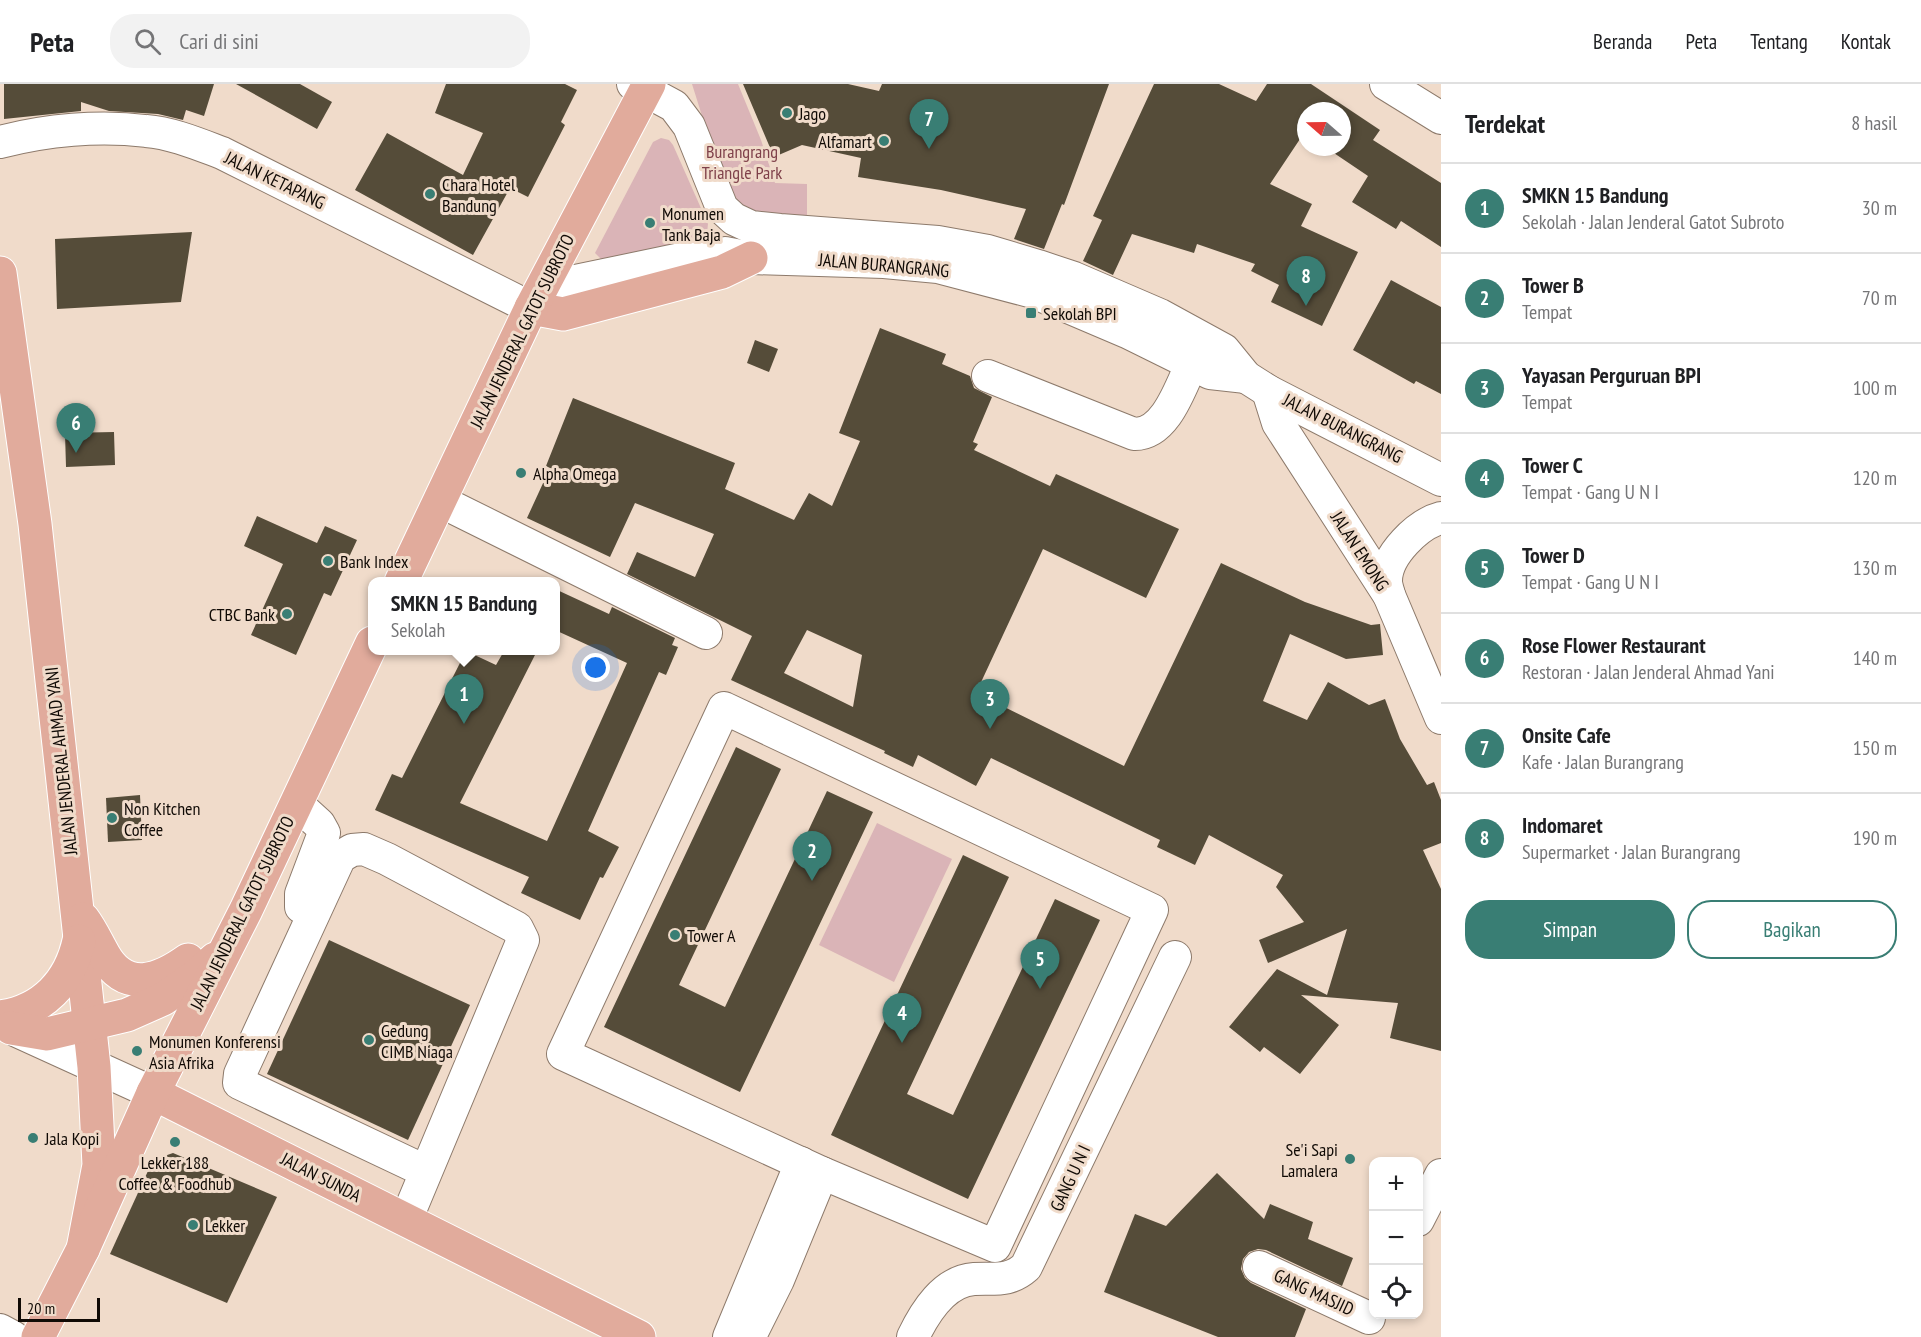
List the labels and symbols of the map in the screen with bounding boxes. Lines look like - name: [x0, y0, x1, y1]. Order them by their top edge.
- pin: 7: [910, 100, 948, 149]
- place label: Jago: [798, 102, 826, 125]
- north arrow: [1297, 102, 1351, 156]
- marker: Jago: [780, 106, 794, 120]
- place label: Alfamart: [818, 130, 872, 153]
- marker: Alfamart: [877, 134, 891, 148]
- park label: Burangrang Triangle Park: [702, 140, 782, 184]
- street label: JALAN KETAPANG: [220, 145, 329, 214]
- place label: Chara Hotel Bandung: [442, 173, 516, 217]
- marker: Chara Hotel Bandung: [423, 187, 437, 201]
- place label: Monumen Tank Baja: [662, 202, 724, 246]
- marker: Monumen Tank Baja: [643, 216, 657, 230]
- street label: JALAN JENDERAL GATOT SUBROTO: [464, 230, 579, 433]
- street label: JALAN BURANGRANG: [817, 248, 950, 282]
- pin: 8: [1286, 256, 1326, 306]
- place label: Sekolah BPI: [1043, 302, 1117, 325]
- marker: Sekolah BPI: [1024, 306, 1038, 320]
- street label: JALAN BURANGRANG: [1279, 388, 1407, 468]
- pin: 6: [56, 404, 96, 453]
- place label: Alpha Omega: [533, 462, 616, 485]
- marker: Alpha Omega: [514, 466, 528, 480]
- street label: JALAN EMONG: [1325, 506, 1394, 595]
- place label: Bank Index: [340, 550, 409, 573]
- marker: Bank Index: [321, 554, 335, 568]
- place label: CTBC Bank: [209, 603, 275, 626]
- marker: CTBC Bank: [280, 607, 294, 621]
- your location: [581, 653, 610, 682]
- street label: JALAN JENDERAL AHMAD YANI: [40, 666, 82, 857]
- pin: 1: [444, 674, 484, 724]
- pin: 3: [970, 680, 1010, 729]
- place label: Non Kitchen Coffee: [124, 797, 200, 841]
- marker: Non Kitchen Coffee: [105, 811, 119, 825]
- street label: JALAN JENDERAL GATOT SUBROTO: [184, 812, 299, 1015]
- pin: 2: [792, 832, 832, 881]
- place label: Tower A: [687, 924, 736, 947]
- marker: Tower A: [668, 928, 682, 942]
- pin: 5: [1020, 940, 1060, 989]
- pin: 4: [882, 994, 922, 1043]
- place label: Gedung CIMB Niaga: [381, 1019, 453, 1063]
- place label: Monumen Konferensi Asia Afrika: [149, 1030, 281, 1074]
- marker: Gedung CIMB Niaga: [362, 1033, 376, 1047]
- marker: Monumen Konferensi Asia Afrika: [130, 1044, 144, 1058]
- place label: Jala Kopi: [44, 1127, 99, 1150]
- marker: Jala Kopi: [26, 1131, 40, 1145]
- marker: Lekker 188 Coffee & Foodhub: [168, 1135, 182, 1149]
- place label: Se'i Sapi Lamalera: [1281, 1138, 1338, 1182]
- street label: GANG U N I: [1045, 1141, 1095, 1215]
- street label: JALAN SUNDA: [276, 1147, 365, 1207]
- place label: Lekker 188 Coffee & Foodhub: [119, 1151, 232, 1195]
- marker: Se'i Sapi Lamalera: [1343, 1152, 1357, 1166]
- place label: Lekker: [205, 1214, 245, 1237]
- marker: Lekker: [186, 1218, 200, 1232]
- street label: GANG MASJID: [1270, 1264, 1358, 1320]
- scale bar: [18, 1295, 100, 1322]

